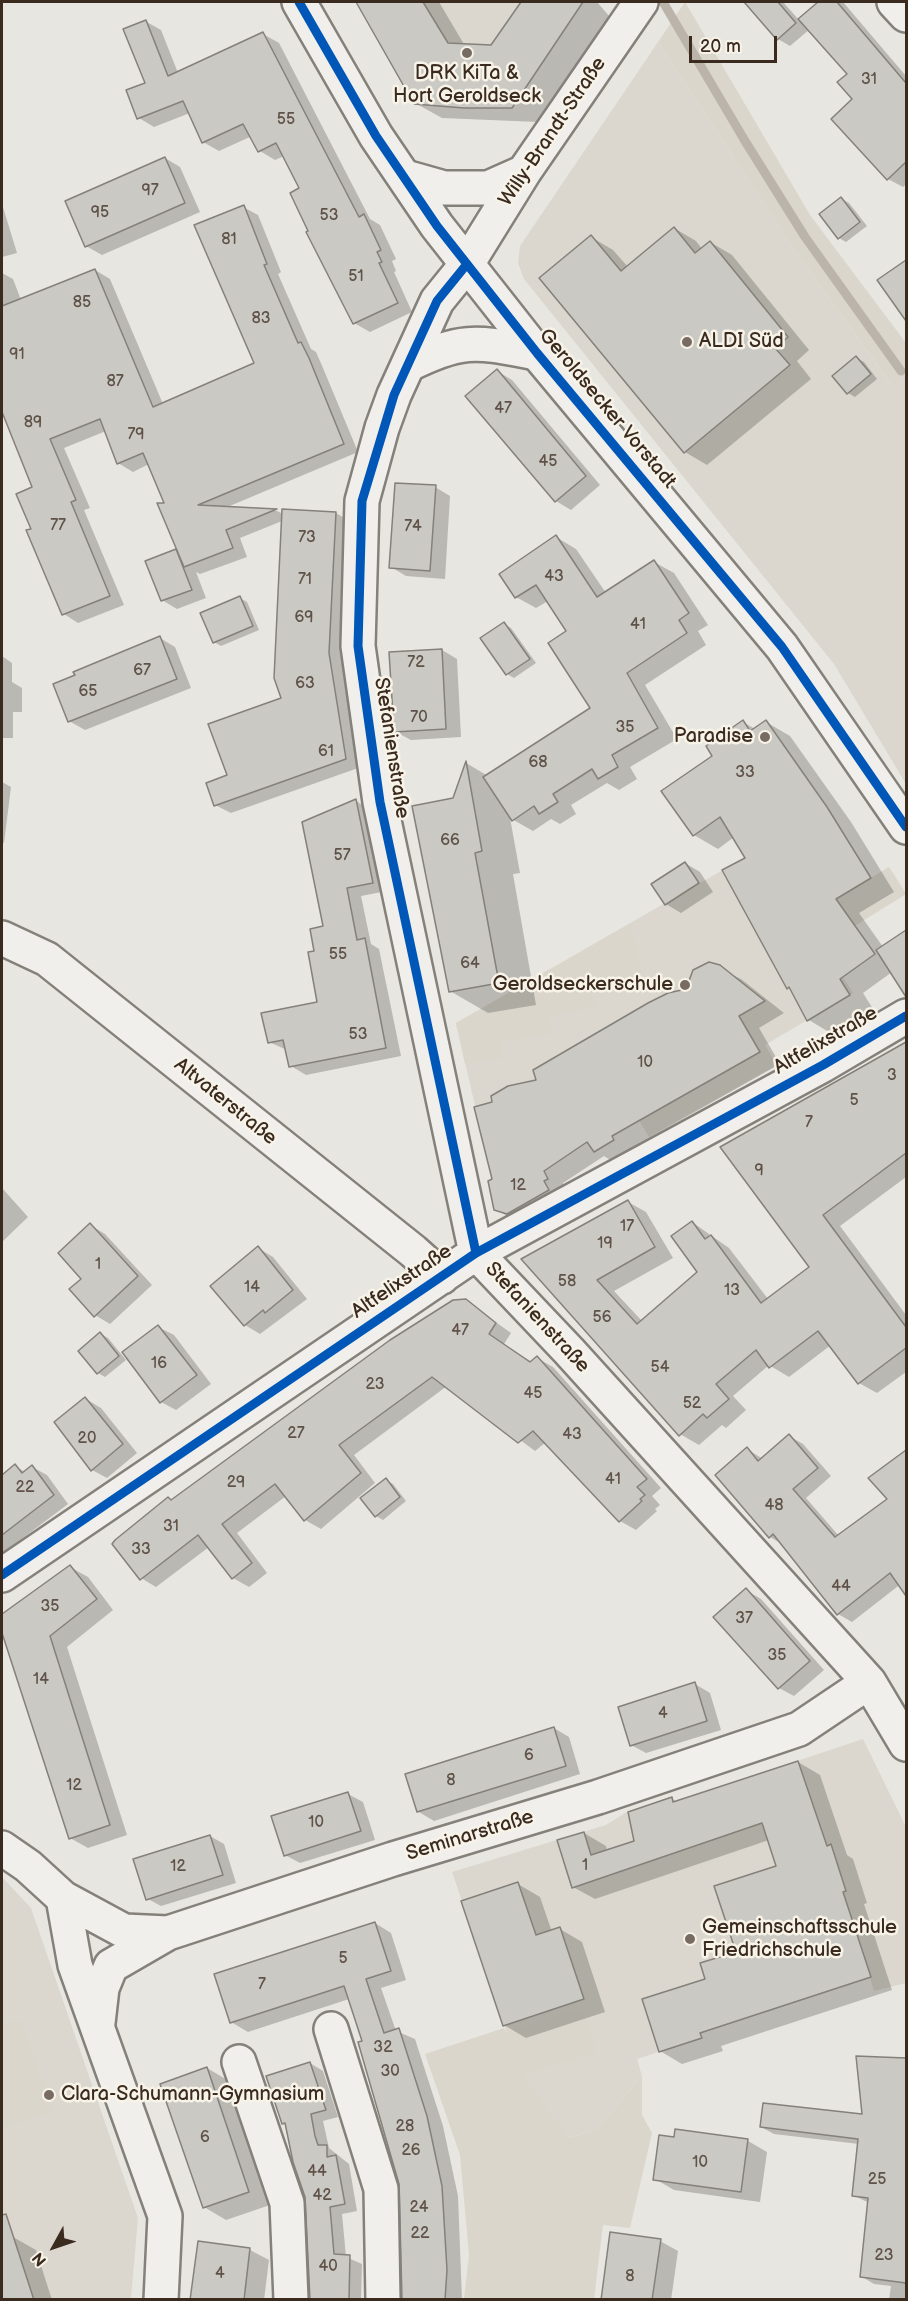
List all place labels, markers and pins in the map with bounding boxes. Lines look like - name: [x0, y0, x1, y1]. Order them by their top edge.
- marker: DRK KiTa & Hort Geroldseck: [460, 46, 474, 60]
- place label: DRK KiTa & Hort Geroldseck: [393, 62, 541, 109]
- place label: ALDI Süd: [699, 330, 784, 354]
- marker: ALDI Süd: [680, 335, 694, 349]
- place label: Paradise: [674, 725, 753, 749]
- marker: Paradise: [758, 730, 772, 744]
- place label: Geroldseckerschule: [492, 973, 673, 997]
- marker: Geroldseckerschule: [678, 978, 692, 992]
- place label: Gemeinschaftsschule Friedrichschule: [702, 1916, 897, 1963]
- marker: Gemeinschaftsschule Friedrichschule: [683, 1932, 697, 1946]
- place label: Clara-Schumann-Gymnasium: [61, 2083, 324, 2107]
- marker: Clara-Schumann-Gymnasium: [42, 2088, 56, 2102]

